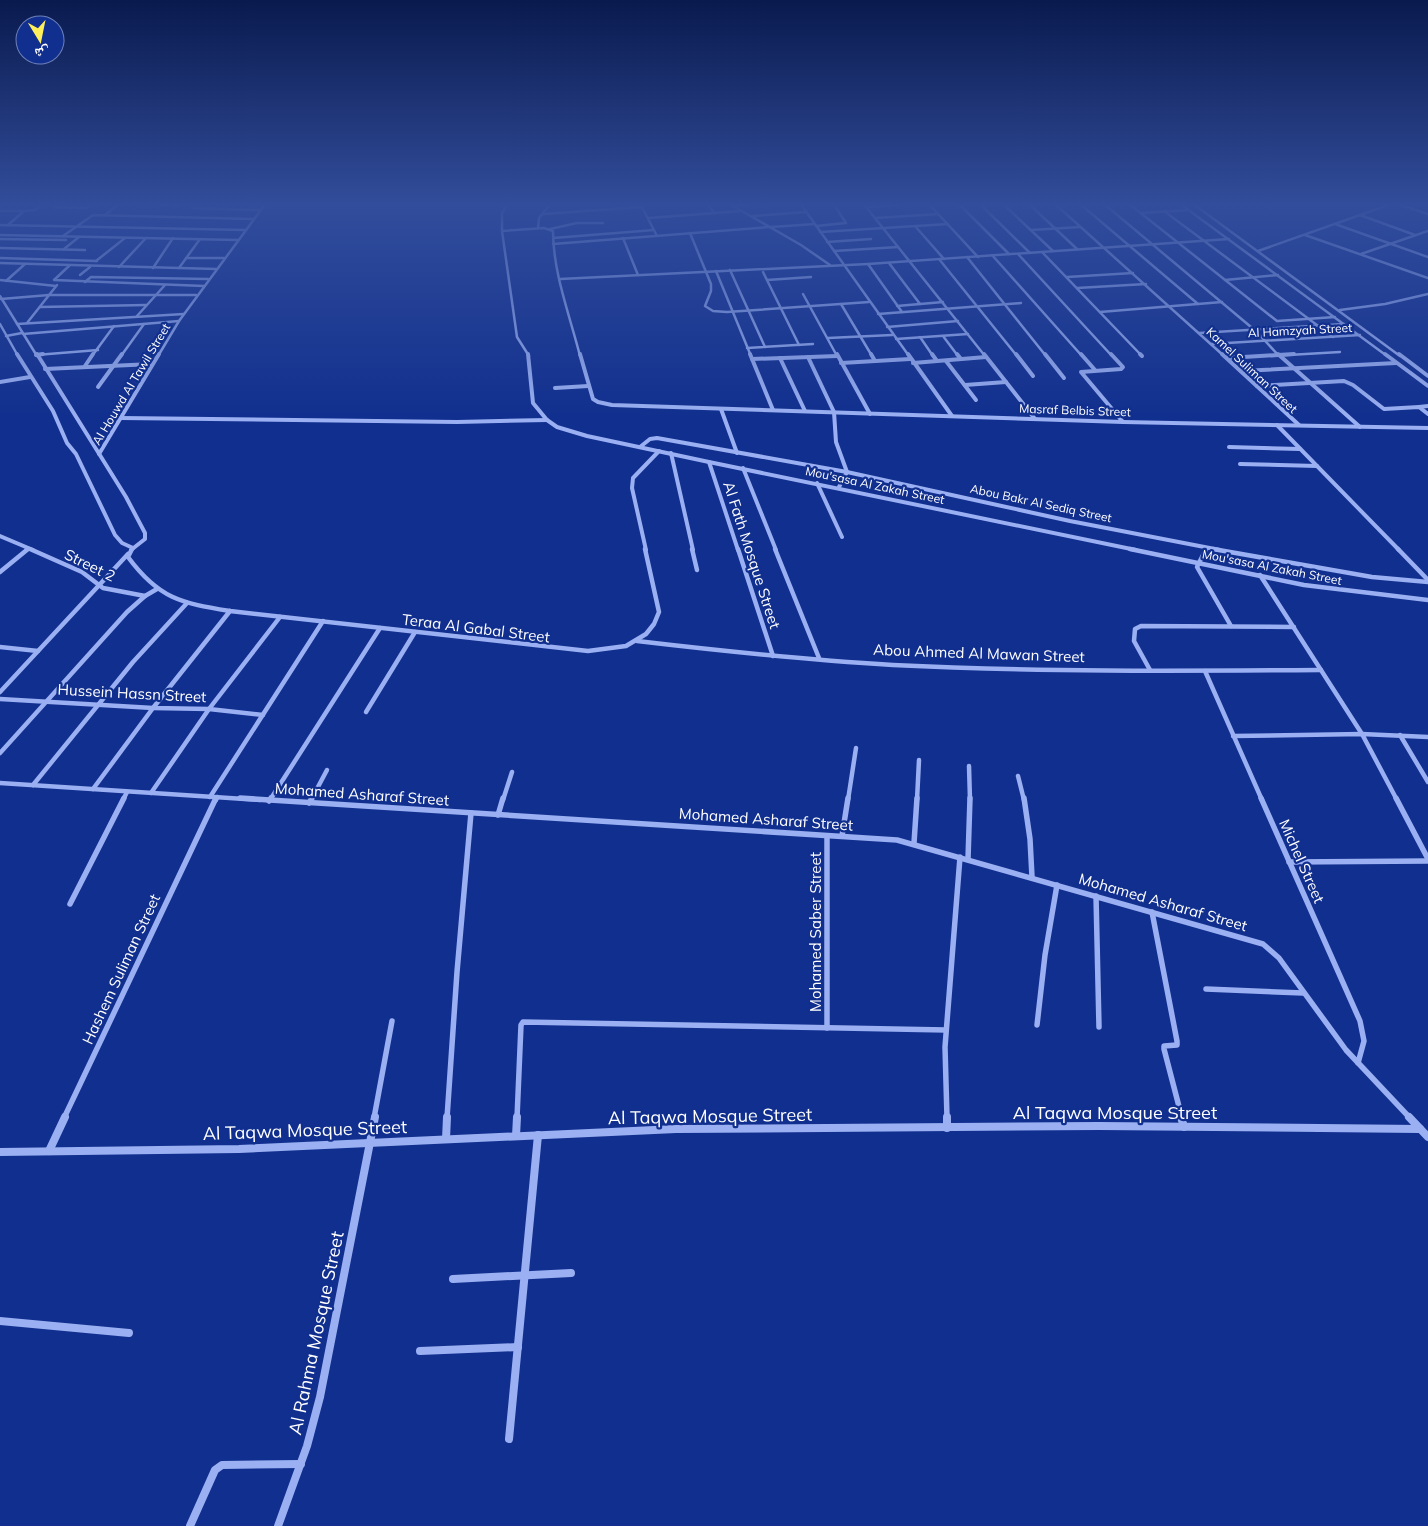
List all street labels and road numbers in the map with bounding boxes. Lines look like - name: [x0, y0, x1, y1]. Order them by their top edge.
- street label: Al Houwd Al Tawil Street: [89, 320, 173, 448]
- street label: Al Hamzyah Street: [1247, 320, 1353, 340]
- street label: Kamel Suliman Street: [1203, 324, 1301, 416]
- street label: Masraf Belbis Street: [1019, 401, 1131, 419]
- street label: Mou'sasa Al Zakah Street: [804, 463, 946, 507]
- street label: Al Fath Mosque Street: [719, 479, 785, 631]
- street label: Abou Bakr Al Sediq Street: [969, 481, 1113, 525]
- street label: Street 2: [61, 545, 119, 585]
- street label: Mou'sasa Al Zakah Street: [1201, 546, 1343, 588]
- street label: Teraa Al Gabal Street: [401, 610, 551, 646]
- street label: Abou Ahmed Al Mawan Street: [873, 640, 1085, 666]
- street label: Hussein Hassn Street: [57, 680, 207, 706]
- street label: Mohamed Asharaf Street: [274, 778, 450, 810]
- street label: Mohamed Asharaf Street: [678, 803, 854, 835]
- street label: Michel Street: [1275, 816, 1329, 906]
- street label: Mohamed Saber Street: [806, 852, 825, 1012]
- street label: Mohamed Asharaf Street: [1077, 869, 1249, 935]
- street label: Hashem Suliman Street: [78, 891, 164, 1047]
- street label: Al Taqwa Mosque Street: [1013, 1101, 1217, 1124]
- street label: Al Taqwa Mosque Street: [608, 1103, 812, 1129]
- street label: Al Taqwa Mosque Street: [202, 1115, 408, 1145]
- street label: Al Rahma Mosque Street: [283, 1229, 349, 1437]

